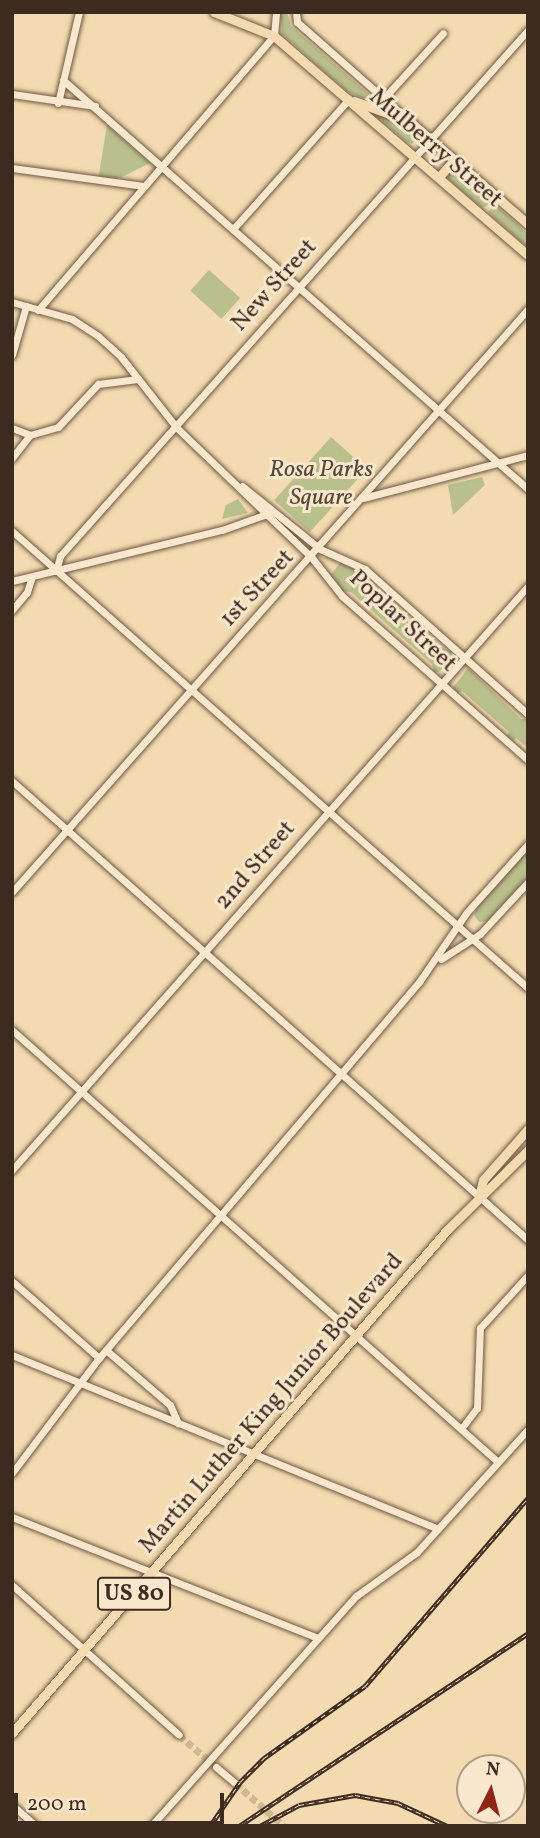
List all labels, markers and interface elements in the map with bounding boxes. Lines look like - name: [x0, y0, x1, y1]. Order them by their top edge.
- street label: Mulberry Street: [362, 83, 508, 215]
- street label: New Street: [226, 234, 324, 338]
- park label: Rosa Parks Square: [269, 457, 373, 513]
- street label: 1st Street: [215, 544, 301, 634]
- street label: Poplar Street: [342, 565, 462, 679]
- street label: 2nd Street: [210, 816, 302, 916]
- street label: Martin Luther King Junior Boulevard: [134, 1248, 410, 1560]
- road number: US 80: [96, 1574, 172, 1614]
- north arrow: [456, 1754, 526, 1824]
- text: N: [485, 1756, 501, 1784]
- scale bar: [18, 1778, 228, 1822]
- text: 200 m: [27, 1790, 87, 1819]

